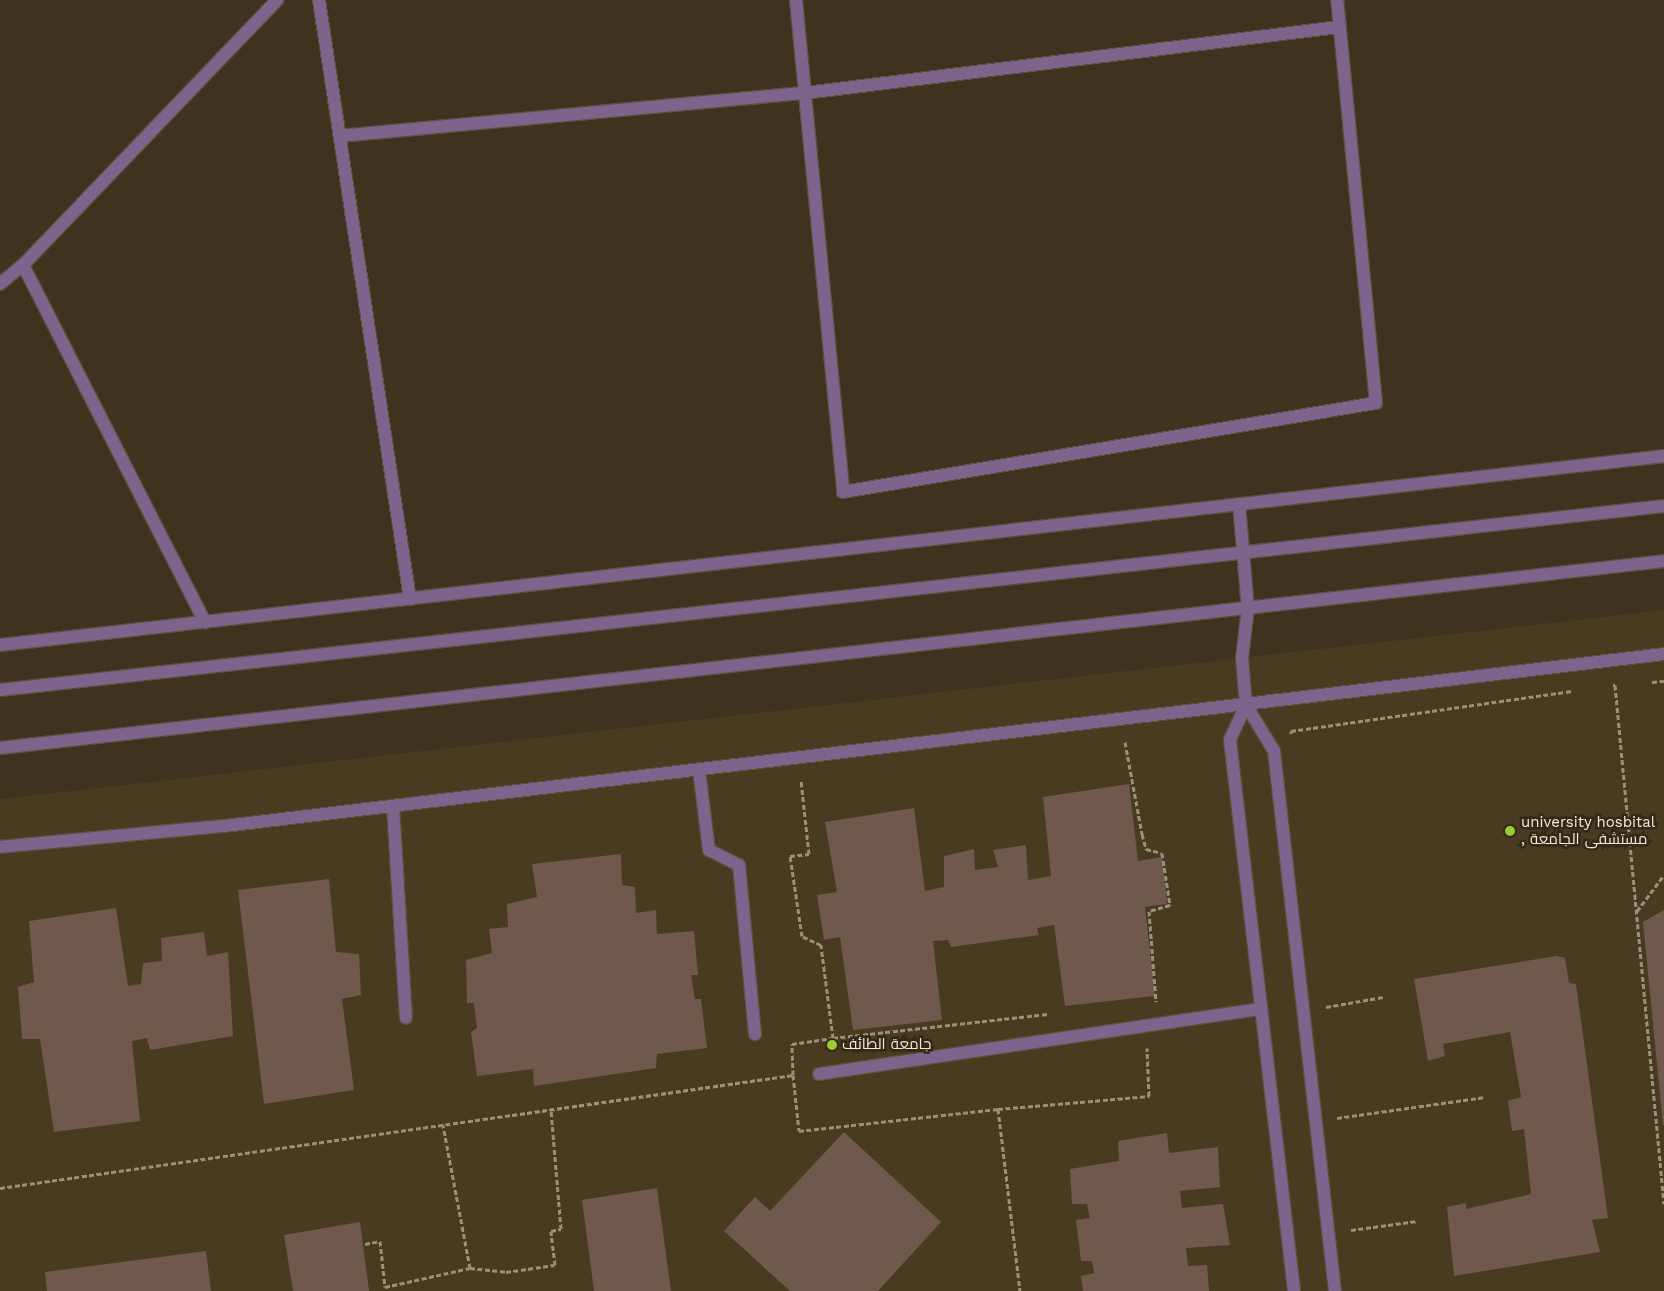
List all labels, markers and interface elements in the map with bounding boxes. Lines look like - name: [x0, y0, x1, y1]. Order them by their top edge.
- place label: university hosbital , مستشفى الجامعة: [1521, 813, 1656, 848]
- marker: university hosbital , مستشفى الجامعة: [1503, 824, 1517, 838]
- place label: جامعة الطائف: [842, 1036, 931, 1054]
- marker: جامعة الطائف: [826, 1039, 838, 1051]

